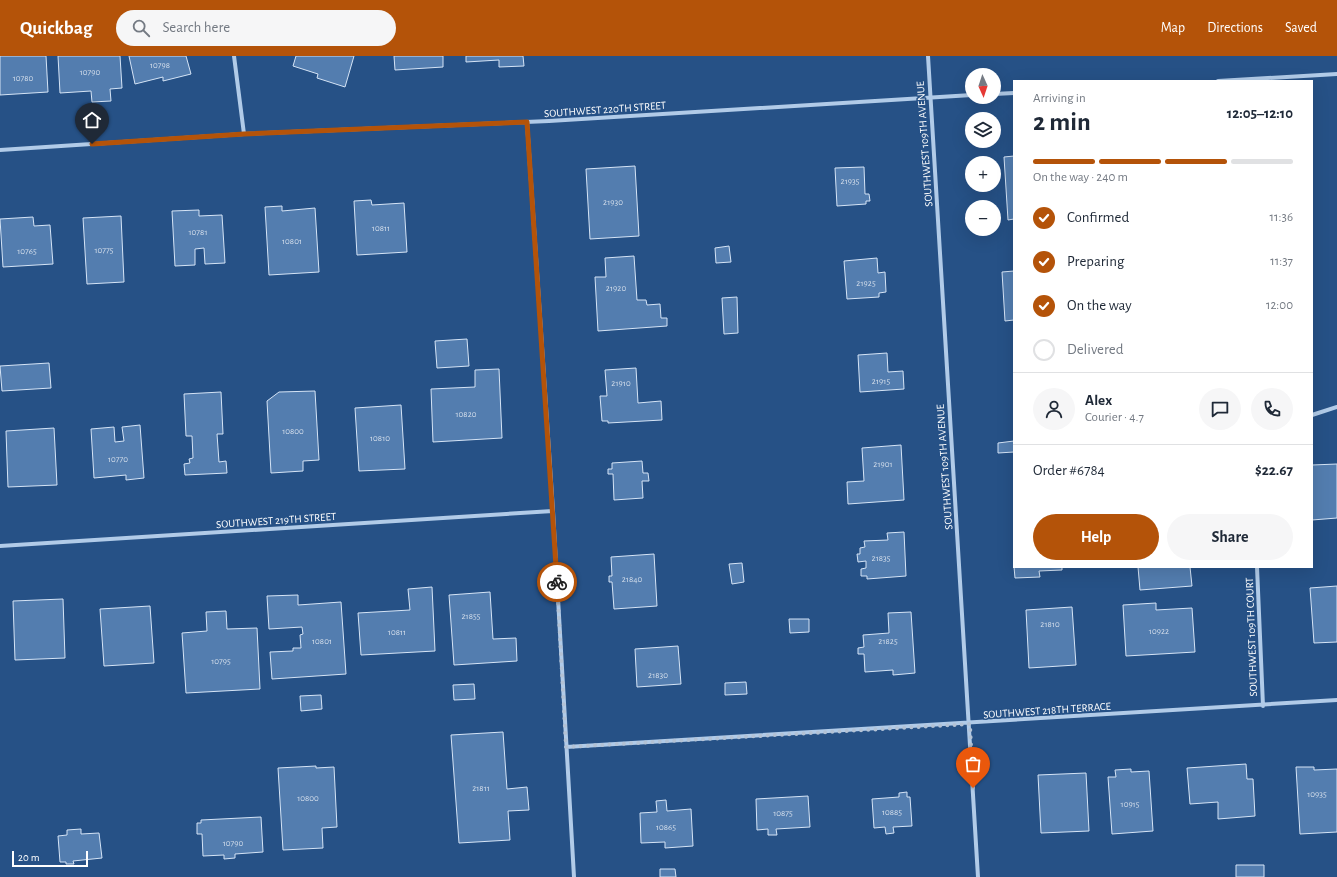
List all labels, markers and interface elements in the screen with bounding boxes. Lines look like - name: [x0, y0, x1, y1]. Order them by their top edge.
- search box: [116, 10, 396, 46]
- icon: search: [130, 17, 152, 39]
- text: Quickbag: [20, 19, 92, 38]
- text: Search here: [162, 20, 230, 35]
- text: Map: [1161, 21, 1185, 35]
- text: Directions: [1207, 21, 1263, 35]
- text: Saved: [1285, 21, 1317, 35]
- house number: 10798: [150, 61, 170, 70]
- house number: 10790: [80, 68, 101, 77]
- north arrow: [965, 68, 1001, 104]
- map controls: [965, 68, 1001, 236]
- house number: 10780: [13, 74, 34, 83]
- street label: SOUTHWEST 109TH AVENUE: [915, 80, 934, 207]
- text: Arriving in: [1033, 92, 1086, 105]
- street label: SOUTHWEST 220TH STREET: [544, 100, 667, 119]
- pin: [75, 103, 109, 144]
- text: 12:05–12:10: [1227, 106, 1293, 121]
- icon: home: [81, 109, 103, 131]
- text: 2 min: [1033, 109, 1091, 135]
- button: layers: [965, 112, 1001, 148]
- button: +: [965, 156, 1001, 192]
- text: On the way · 240 m: [1033, 171, 1128, 184]
- house number: 21935: [841, 177, 860, 186]
- house number: 21930: [603, 198, 623, 207]
- button: −: [965, 200, 1001, 236]
- icon: check: [1033, 207, 1055, 229]
- text: Confirmed: [1067, 210, 1129, 225]
- text: 11:36: [1270, 211, 1293, 224]
- house number: 10811: [372, 224, 390, 233]
- house number: 10781: [189, 228, 207, 237]
- house number: 10801: [282, 237, 302, 246]
- house number: 10775: [94, 246, 114, 255]
- house number: 10765: [17, 247, 37, 256]
- icon: check: [1033, 251, 1055, 273]
- text: Preparing: [1067, 254, 1124, 269]
- text: 11:37: [1270, 255, 1293, 268]
- house number: 21925: [856, 279, 876, 288]
- house number: 21920: [606, 284, 626, 293]
- icon: check: [1033, 295, 1055, 317]
- text: On the way: [1067, 298, 1132, 313]
- text: 12:00: [1266, 299, 1293, 312]
- text: Delivered: [1067, 342, 1124, 357]
- house number: 21915: [872, 377, 890, 386]
- house number: 21910: [611, 379, 631, 388]
- button: person: [1033, 388, 1075, 430]
- button: chat: [1199, 388, 1241, 430]
- button: phone: [1251, 388, 1293, 430]
- text: Alex: [1085, 393, 1112, 408]
- street label: SOUTHWEST 109TH AVENUE: [935, 403, 954, 530]
- house number: 10820: [456, 410, 477, 419]
- text: Courier · 4.7: [1085, 411, 1144, 424]
- house number: 10800: [282, 427, 304, 436]
- house number: 10810: [370, 434, 390, 443]
- house number: 10770: [108, 455, 128, 464]
- house number: 21901: [873, 460, 893, 469]
- text: Order #6784: [1033, 463, 1105, 478]
- text: $22.67: [1255, 463, 1293, 478]
- street label: SOUTHWEST 219TH STREET: [216, 511, 337, 530]
- button: Help: [1033, 514, 1159, 560]
- button: Share: [1167, 514, 1293, 560]
- house number: 21835: [872, 554, 891, 563]
- courier: [537, 562, 577, 602]
- icon: bike: [546, 571, 568, 593]
- house number: 21840: [622, 575, 643, 584]
- street label: SOUTHWEST 109TH COURT: [1244, 577, 1259, 697]
- house number: 21855: [462, 612, 481, 621]
- house number: 21810: [1040, 620, 1060, 629]
- house number: 10922: [1149, 627, 1169, 636]
- house number: 10811: [388, 628, 406, 637]
- house number: 10801: [312, 637, 332, 646]
- house number: 21825: [878, 637, 898, 646]
- house number: 10795: [211, 657, 231, 666]
- house number: 21830: [648, 671, 668, 680]
- street label: SOUTHWEST 218TH TERRACE: [983, 700, 1112, 720]
- pin: [956, 747, 990, 788]
- icon: bag: [962, 753, 984, 775]
- house number: 21811: [472, 784, 490, 793]
- house number: 10935: [1307, 790, 1327, 799]
- house number: 10800: [297, 794, 319, 803]
- house number: 10915: [1121, 800, 1140, 809]
- house number: 10885: [882, 808, 902, 817]
- house number: 10875: [773, 809, 793, 818]
- house number: 10865: [656, 823, 676, 832]
- house number: 10790: [223, 839, 244, 848]
- scale bar: [12, 849, 88, 868]
- text: 20 m: [18, 852, 39, 863]

